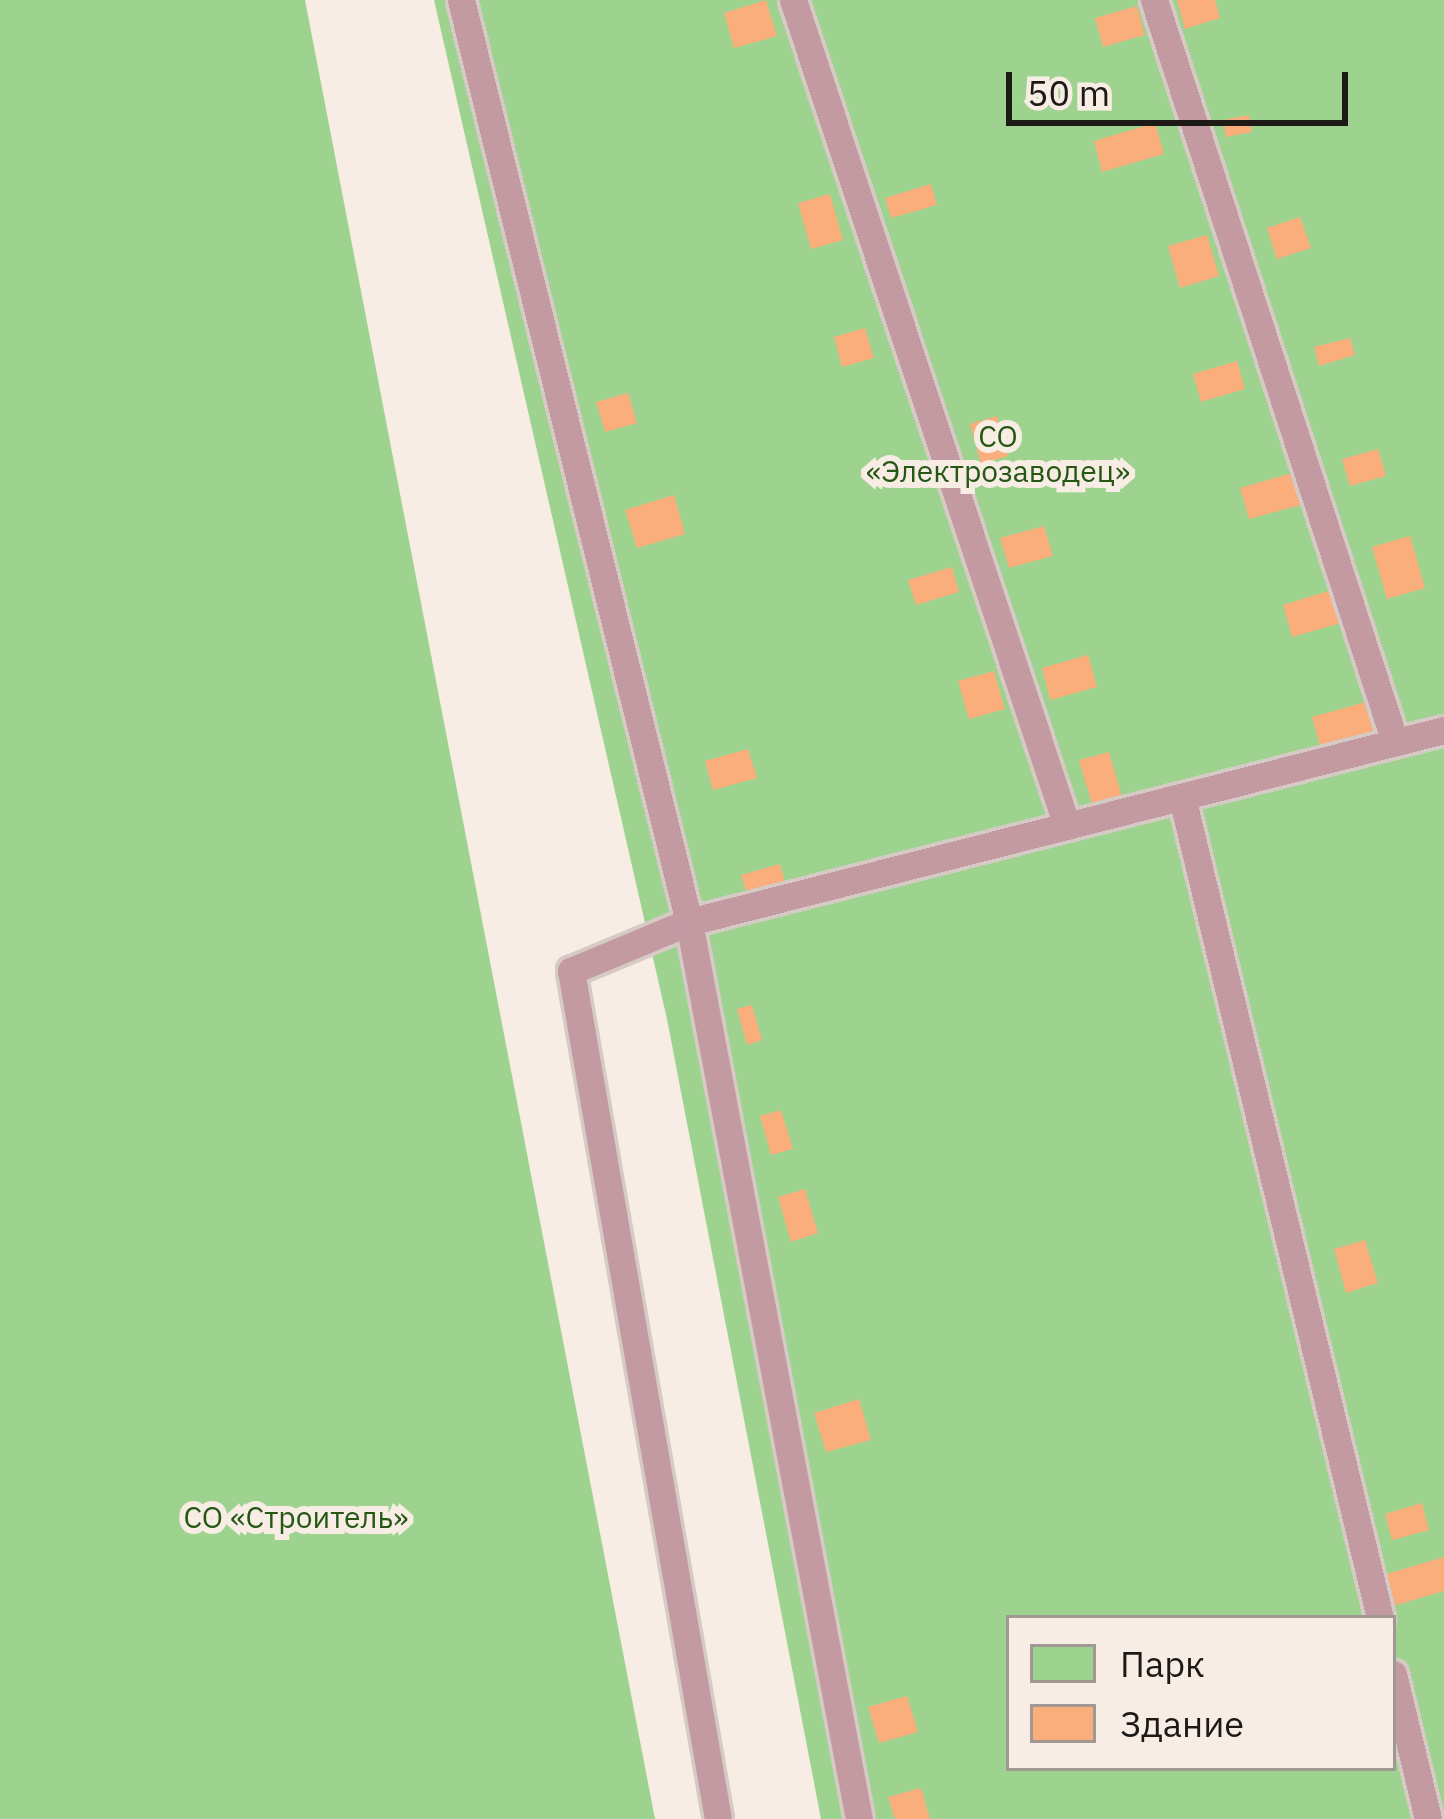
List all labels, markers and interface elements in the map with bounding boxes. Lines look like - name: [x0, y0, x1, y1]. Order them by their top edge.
- scale bar: [1012, 48, 1354, 122]
- text: 50 m: [1027, 69, 1110, 116]
- park label: СО «Электрозаводец»: [866, 418, 1130, 488]
- park label: СО «Строитель»: [184, 1499, 408, 1535]
- legend: [1006, 1615, 1396, 1771]
- text: Парк: [1120, 1640, 1205, 1687]
- text: Здание: [1120, 1700, 1244, 1747]

